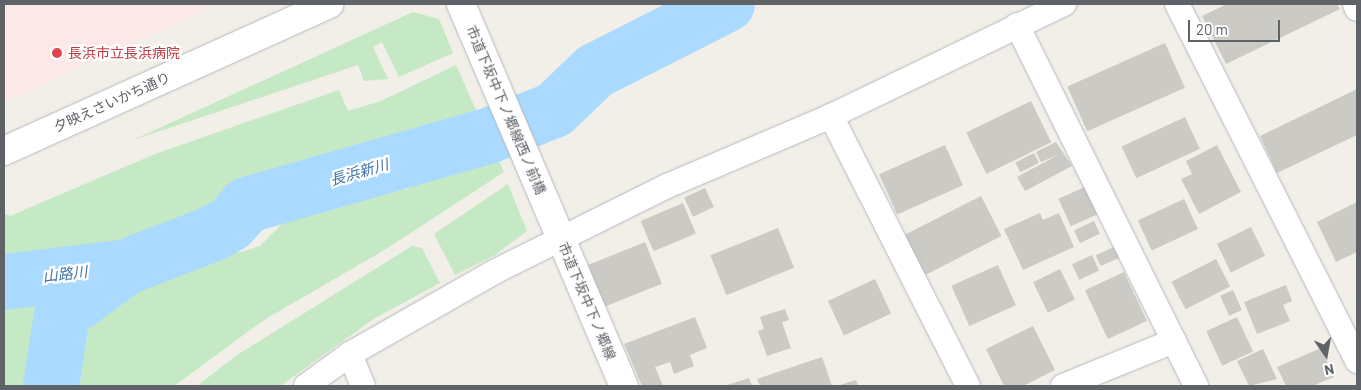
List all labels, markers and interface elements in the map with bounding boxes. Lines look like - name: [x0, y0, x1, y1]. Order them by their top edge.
- scale bar: [1191, 10, 1284, 42]
- text: 20 m: [1196, 20, 1228, 38]
- street label: 市道下坂中下ノ郷線西ノ前橋: [463, 23, 549, 197]
- place label: 長浜市立長浜病院: [68, 45, 180, 61]
- marker: 長浜市立長浜病院: [50, 46, 64, 60]
- street label: 夕映えさいかち通り: [51, 69, 173, 135]
- water label: 長浜新川: [328, 155, 390, 189]
- street label: 市道下坂中下ノ郷線: [555, 240, 619, 362]
- water label: 山路川: [42, 262, 88, 286]
- north arrow: [1301, 330, 1351, 380]
- text: N: [1323, 361, 1336, 379]

